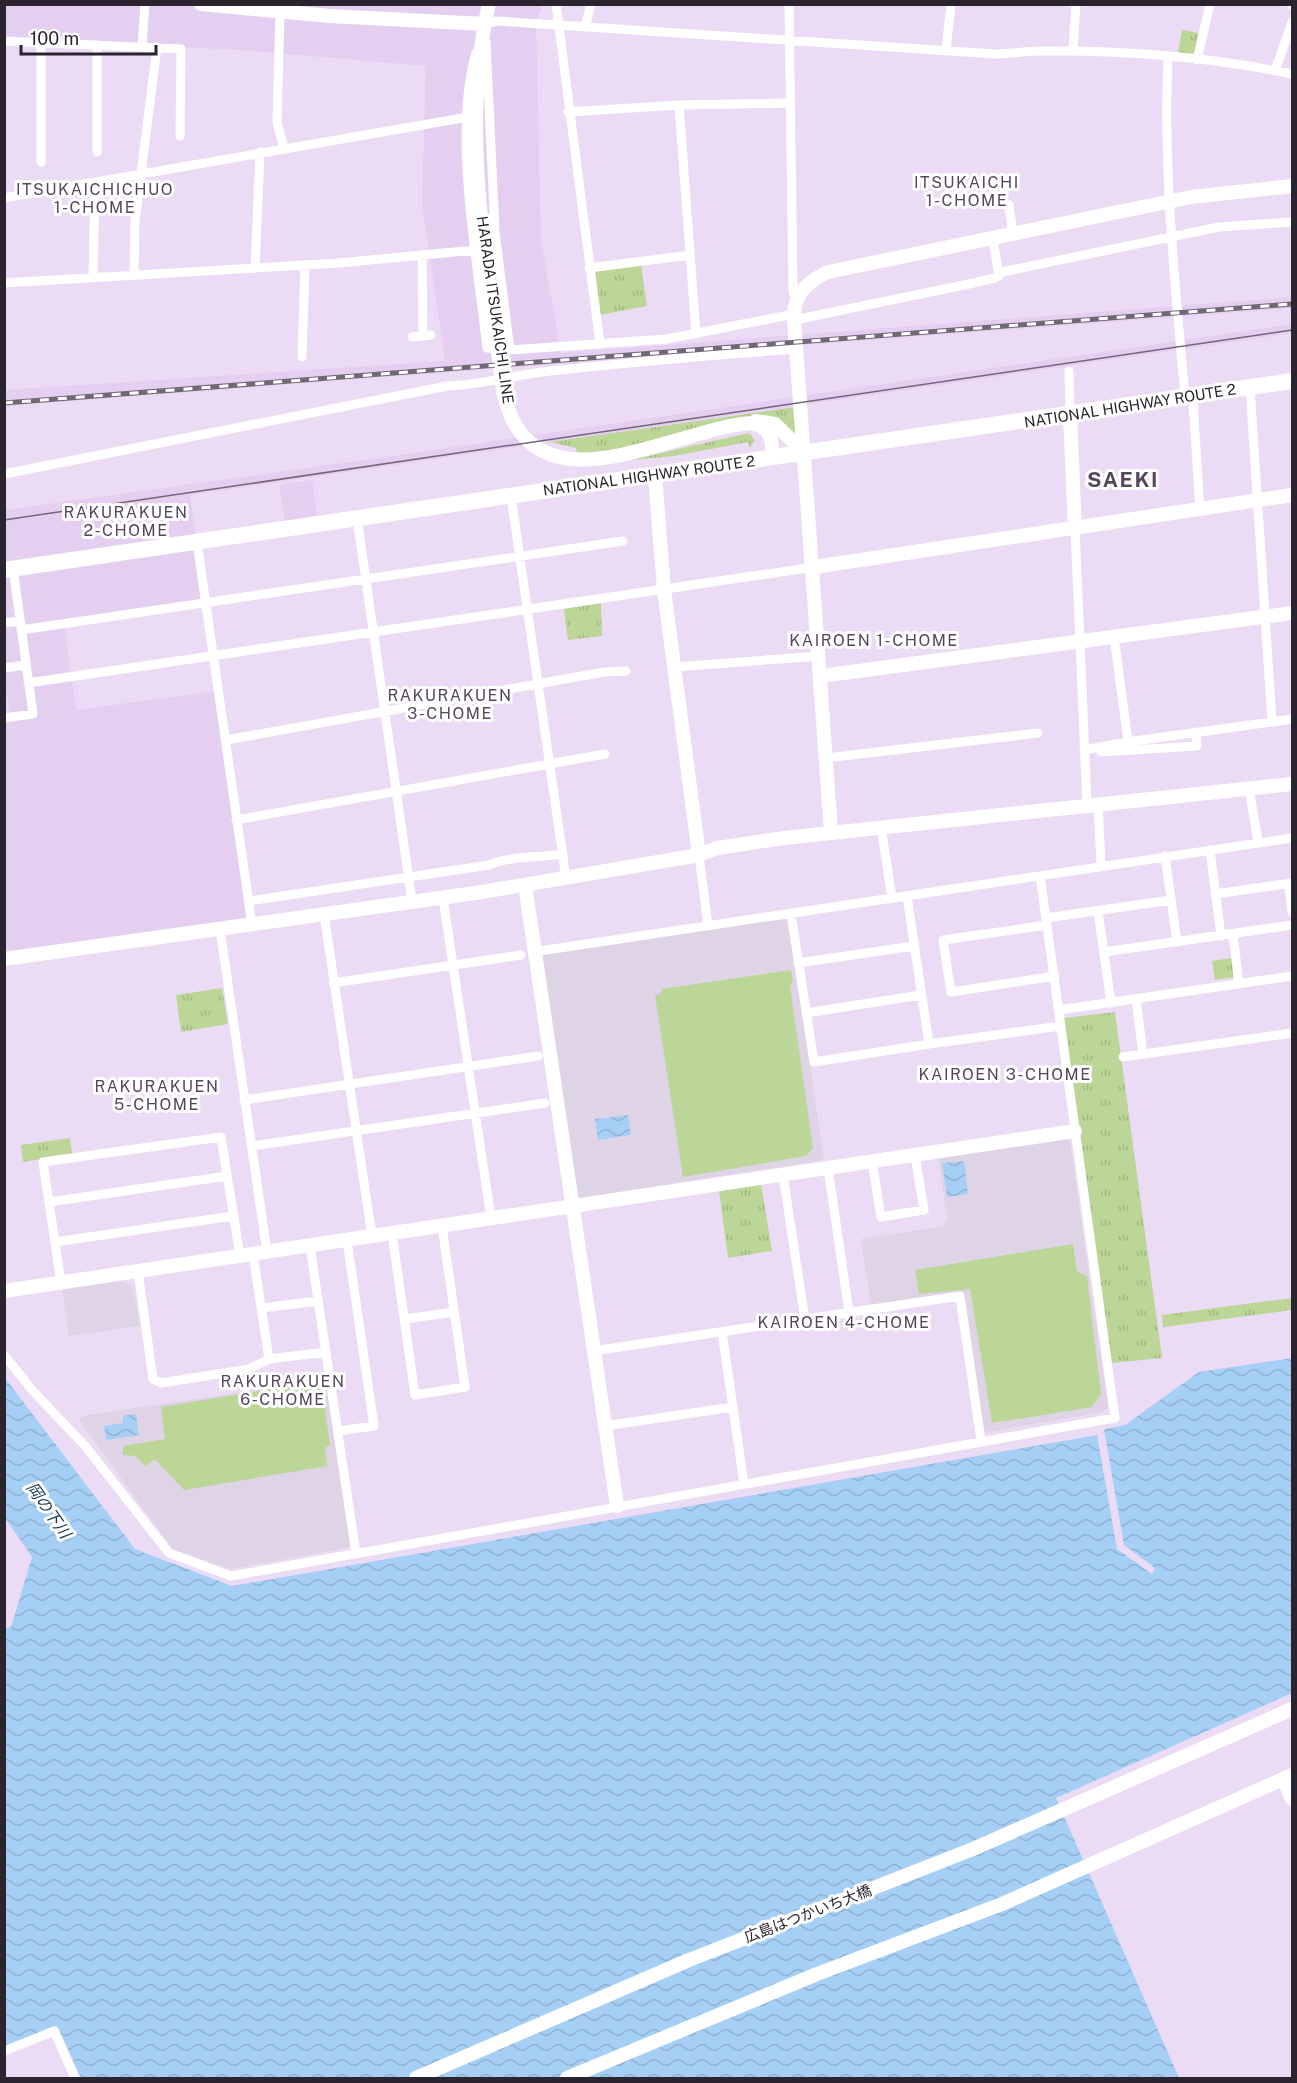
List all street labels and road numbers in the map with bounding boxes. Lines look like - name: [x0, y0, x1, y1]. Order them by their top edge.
- street label: HARADA ITSUKAICHI LINE: [474, 215, 517, 405]
- street label: NATIONAL HIGHWAY ROUTE 2: [1023, 380, 1237, 431]
- street label: NATIONAL HIGHWAY ROUTE 2: [542, 452, 756, 499]
- street label: 広島はつかいち大橋: [742, 1881, 874, 1946]

